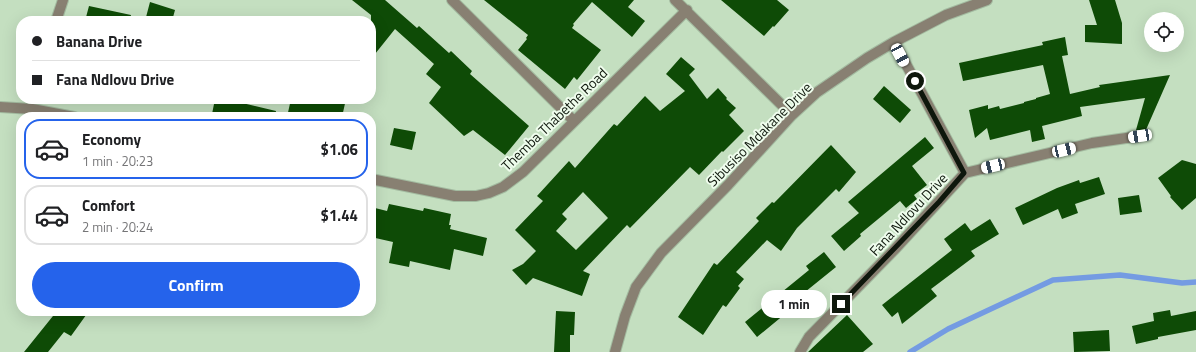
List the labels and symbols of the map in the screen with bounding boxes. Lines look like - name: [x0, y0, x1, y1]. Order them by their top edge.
- car: [889, 42, 911, 68]
- street label: Themba Thabethe Road: [496, 63, 612, 175]
- route start: [906, 72, 924, 90]
- street label: Sibusiso Mdakane Drive: [702, 77, 816, 191]
- car: [1127, 128, 1153, 144]
- car: [1051, 141, 1077, 159]
- car: [980, 157, 1006, 175]
- street label: Fana Ndlovu Drive: [864, 168, 952, 260]
- callout: 1 min: [761, 290, 827, 318]
- route end: [832, 295, 850, 313]

